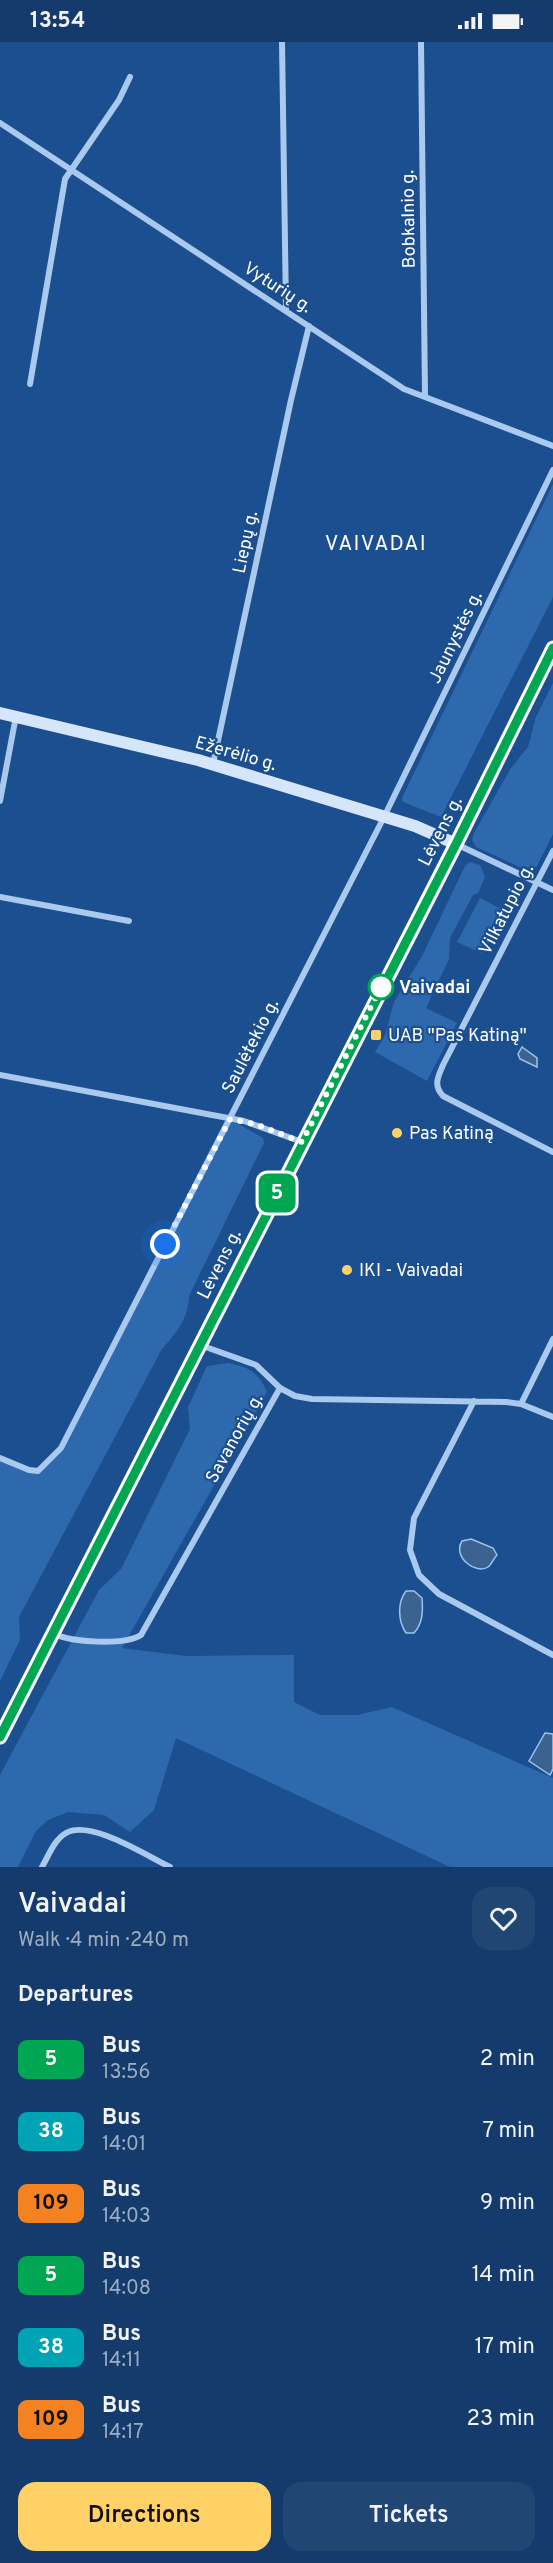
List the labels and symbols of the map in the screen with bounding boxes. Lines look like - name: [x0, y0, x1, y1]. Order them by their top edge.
- street label: Bobkalnio g.: [397, 170, 422, 268]
- street label: Vyturių g.: [238, 258, 316, 319]
- street label: Liepų g.: [229, 509, 264, 576]
- district label: VAIVADAI: [325, 531, 427, 558]
- street label: Jaunystės g.: [424, 588, 489, 688]
- street label: Ežerėlio g.: [192, 732, 279, 777]
- street label: Lėvens g.: [414, 793, 469, 870]
- street label: Vilkatupio g.: [475, 860, 540, 959]
- marker: Vaivadai: [368, 974, 394, 1000]
- place label: Vaivadai: [399, 977, 470, 1000]
- street label: Saulėtekio g.: [218, 995, 285, 1098]
- place label: UAB "Pas Katiną": [388, 1025, 527, 1048]
- marker: UAB "Pas Katiną": [369, 1028, 383, 1042]
- place label: Pas Katiną: [409, 1123, 494, 1146]
- marker: Pas Katiną: [390, 1126, 404, 1140]
- line badge: 5: [258, 1174, 296, 1212]
- street label: Lėvens g.: [193, 1226, 248, 1303]
- your location: [150, 1229, 180, 1259]
- place label: IKI - Vaivadai: [359, 1260, 463, 1283]
- marker: IKI - Vaivadai: [340, 1263, 354, 1277]
- street label: Savanorių g.: [201, 1390, 269, 1488]

